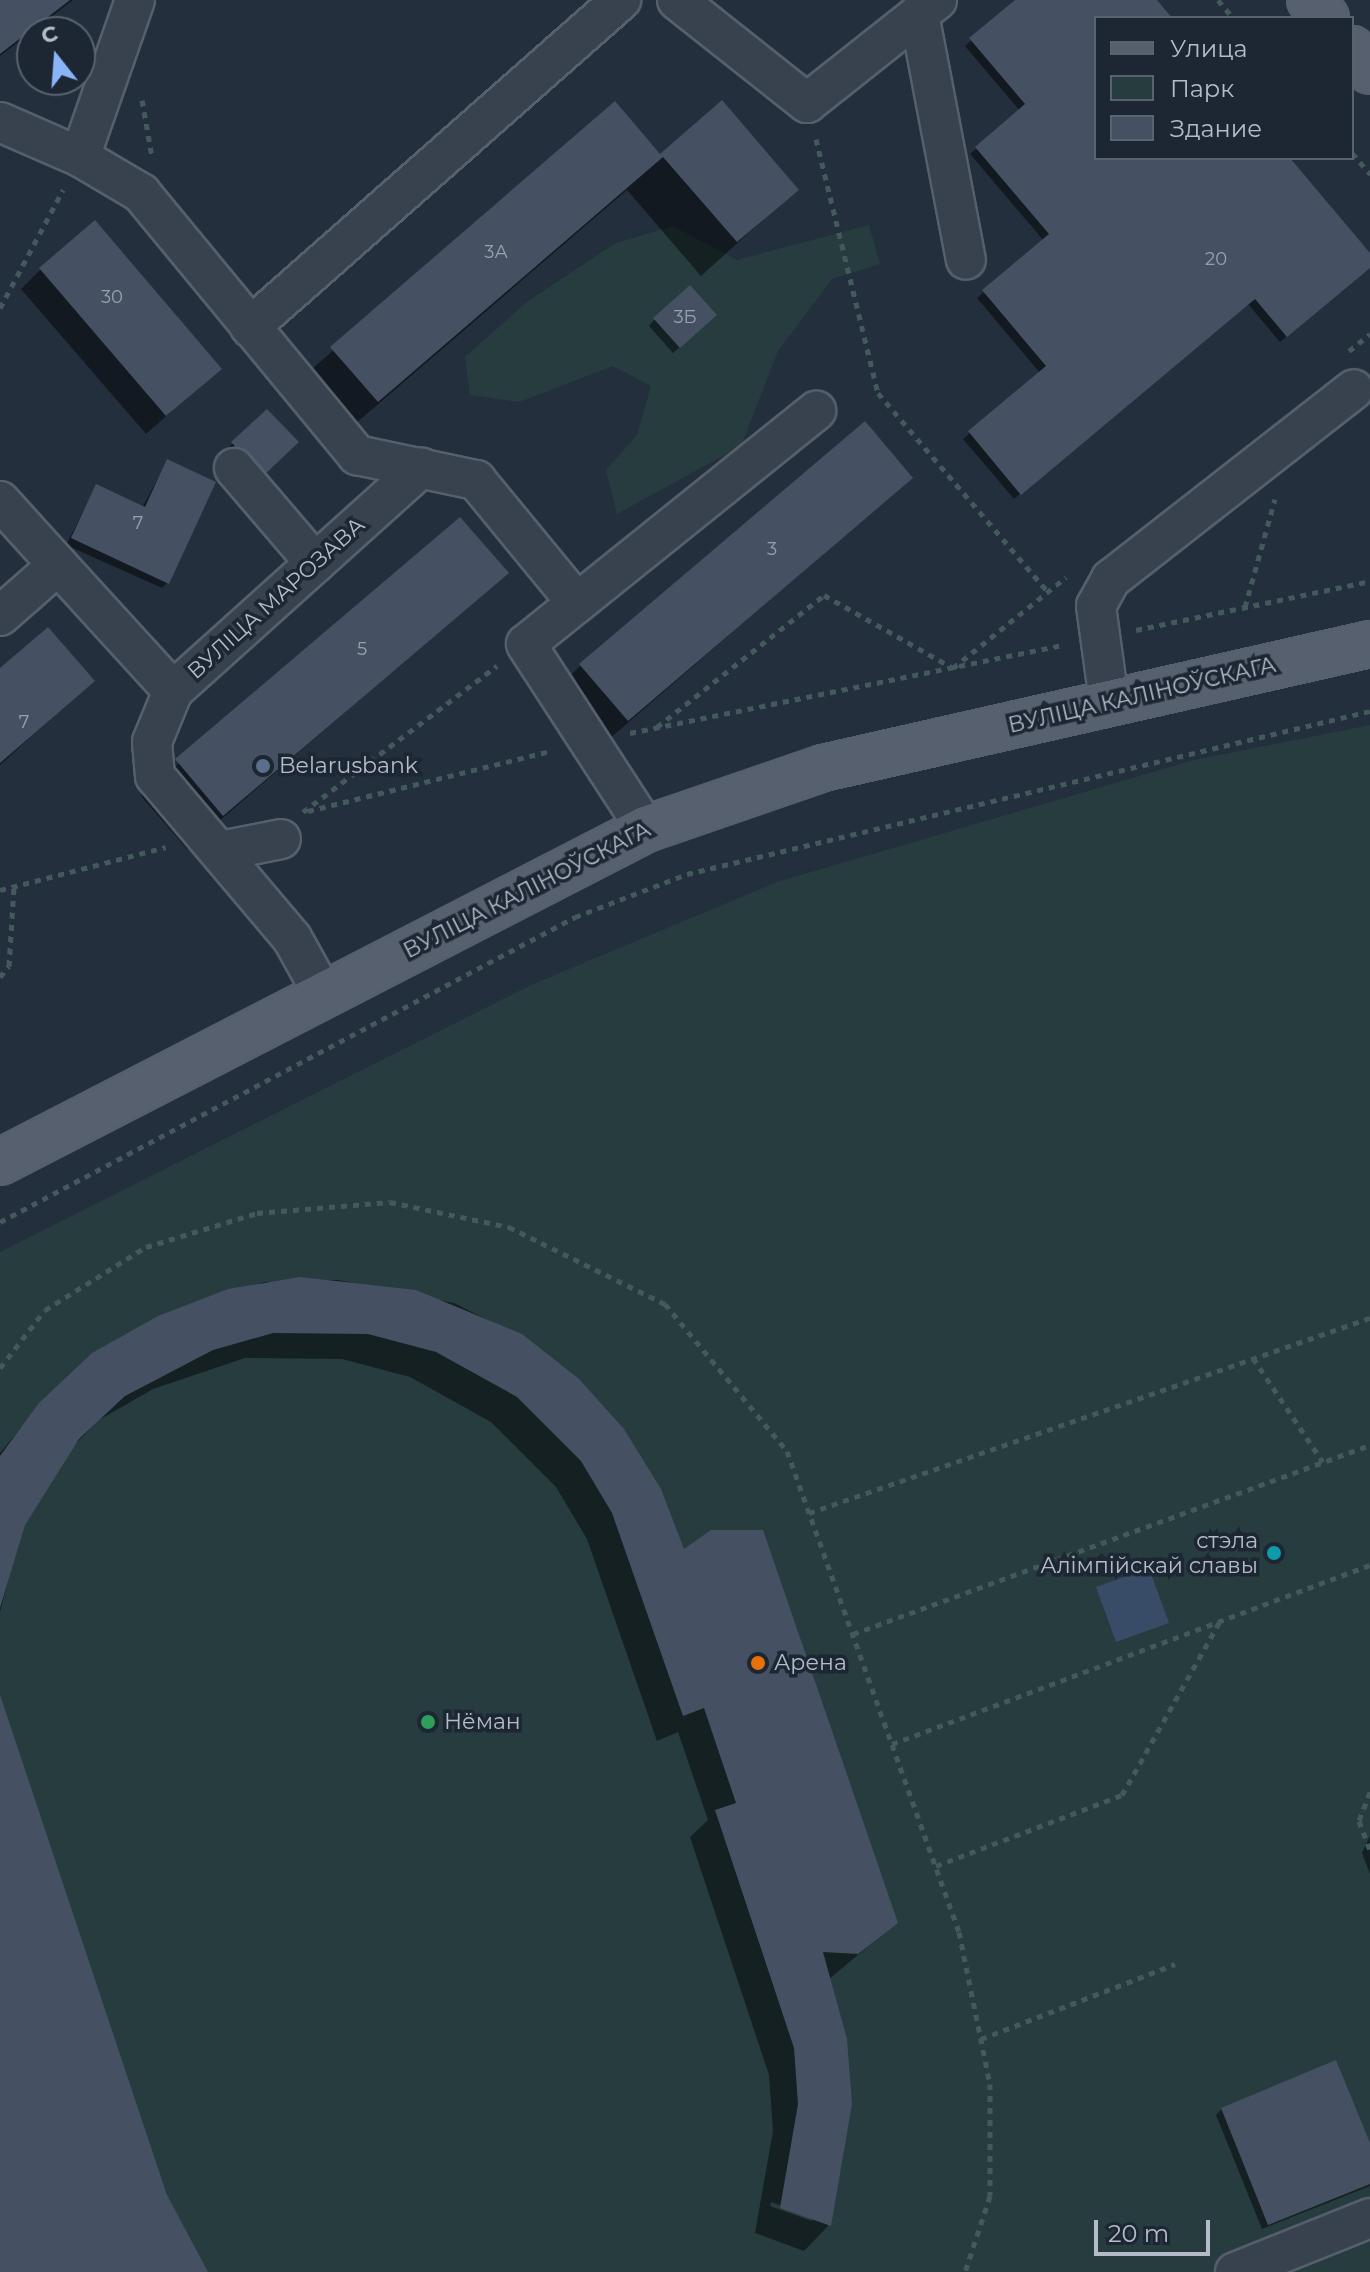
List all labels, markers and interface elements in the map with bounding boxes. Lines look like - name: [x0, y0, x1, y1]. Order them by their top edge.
- north arrow: [16, 16, 96, 96]
- legend: [1094, 16, 1354, 160]
- text: С: [38, 19, 61, 50]
- text: Улица: [1170, 34, 1248, 63]
- text: Парк: [1170, 74, 1234, 103]
- text: Здание: [1170, 114, 1262, 143]
- house number: 3А: [484, 241, 508, 263]
- house number: 20: [1205, 248, 1227, 270]
- house number: 30: [101, 286, 123, 308]
- house number: 3Б: [673, 306, 697, 328]
- street label: ВУЛІЦА МАРОЗАВА: [182, 511, 370, 685]
- house number: 7: [133, 512, 143, 534]
- house number: 3: [767, 538, 777, 560]
- house number: 5: [357, 638, 367, 660]
- street label: ВУЛІЦА КАЛІНОЎСКАГА: [1006, 651, 1278, 739]
- house number: 7: [19, 711, 29, 733]
- place label: Belarusbank: [279, 753, 418, 779]
- marker: Belarusbank: [254, 757, 272, 775]
- street label: ВУЛІЦА КАЛІНОЎСКАГА: [399, 816, 655, 964]
- place label: стэла Алімпійскай славы: [1040, 1527, 1258, 1578]
- marker: стэла Алімпійскай славы: [1265, 1544, 1283, 1562]
- place label: Арена: [774, 1650, 847, 1676]
- marker: Арена: [749, 1654, 767, 1672]
- place label: Нёман: [444, 1709, 521, 1735]
- marker: Нёман: [419, 1713, 437, 1731]
- scale bar: [1098, 2204, 1214, 2254]
- text: 20 m: [1108, 2219, 1169, 2248]

